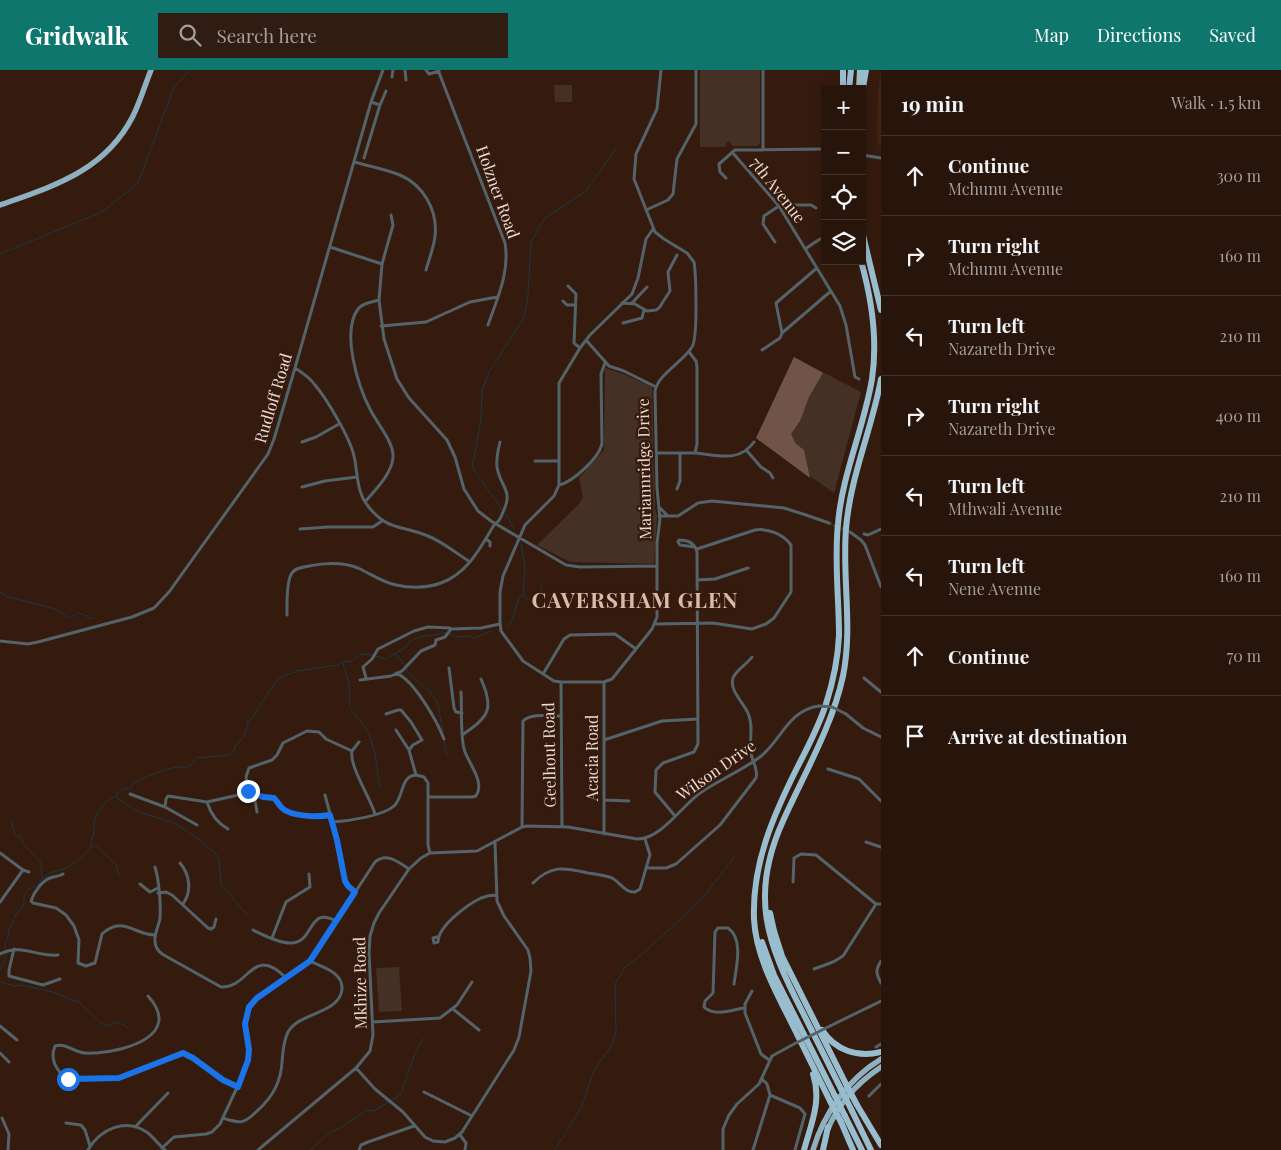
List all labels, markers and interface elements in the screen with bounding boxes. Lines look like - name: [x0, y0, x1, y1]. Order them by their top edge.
- search box: [158, 13, 508, 58]
- text: Gridwalk: [25, 19, 128, 51]
- icon: search: [176, 21, 204, 49]
- text: Search here: [216, 22, 317, 48]
- text: Map: [1034, 23, 1069, 47]
- text: Directions: [1097, 23, 1181, 47]
- text: Saved: [1209, 23, 1256, 47]
- map controls: [821, 85, 866, 265]
- button: +: [821, 85, 866, 130]
- text: 19 min: [901, 89, 964, 117]
- text: Walk · 1.5 km: [1171, 92, 1261, 113]
- button: −: [821, 130, 866, 175]
- street label: Holzner Road: [472, 142, 525, 241]
- text: Continue: [948, 152, 1029, 178]
- street label: 7th Avenue: [746, 153, 811, 227]
- icon: ahead: [901, 162, 929, 190]
- text: 300 m: [1216, 165, 1261, 186]
- button: locate: [821, 175, 866, 220]
- text: Mchunu Avenue: [948, 178, 1063, 199]
- button: layers: [821, 220, 866, 265]
- text: Turn right: [948, 232, 1040, 258]
- icon: right: [901, 242, 929, 270]
- text: 160 m: [1219, 245, 1261, 266]
- text: Mchunu Avenue: [948, 258, 1063, 279]
- text: Turn left: [948, 312, 1025, 338]
- icon: left: [901, 322, 929, 350]
- text: 210 m: [1220, 325, 1261, 346]
- text: Nazareth Drive: [948, 338, 1056, 359]
- street label: Rudloff Road: [249, 350, 296, 445]
- text: Turn right: [948, 392, 1040, 418]
- street label: Mariannridge Drive: [632, 398, 655, 540]
- icon: right: [901, 402, 929, 430]
- text: 400 m: [1216, 405, 1261, 426]
- text: Nazareth Drive: [948, 418, 1056, 439]
- text: Turn left: [948, 472, 1025, 498]
- icon: left: [901, 482, 929, 510]
- text: 210 m: [1220, 485, 1261, 506]
- text: Mthwali Avenue: [948, 498, 1062, 519]
- text: Turn left: [948, 552, 1025, 578]
- icon: left: [901, 562, 929, 590]
- text: 160 m: [1219, 565, 1261, 586]
- text: Nene Avenue: [948, 578, 1041, 599]
- district label: CAVERSHAM GLEN: [532, 585, 738, 613]
- icon: ahead: [901, 642, 929, 670]
- text: Continue: [948, 643, 1029, 669]
- text: 70 m: [1227, 645, 1261, 666]
- street label: Geelhout Road: [537, 702, 560, 808]
- street label: Acacia Road: [581, 715, 602, 802]
- icon: arrive: [901, 722, 929, 750]
- text: Arrive at destination: [948, 723, 1128, 749]
- street label: Wilson Drive: [671, 735, 759, 805]
- route end: [237, 780, 260, 803]
- street label: Mkhize Road: [348, 937, 371, 1029]
- route start: [57, 1068, 80, 1091]

